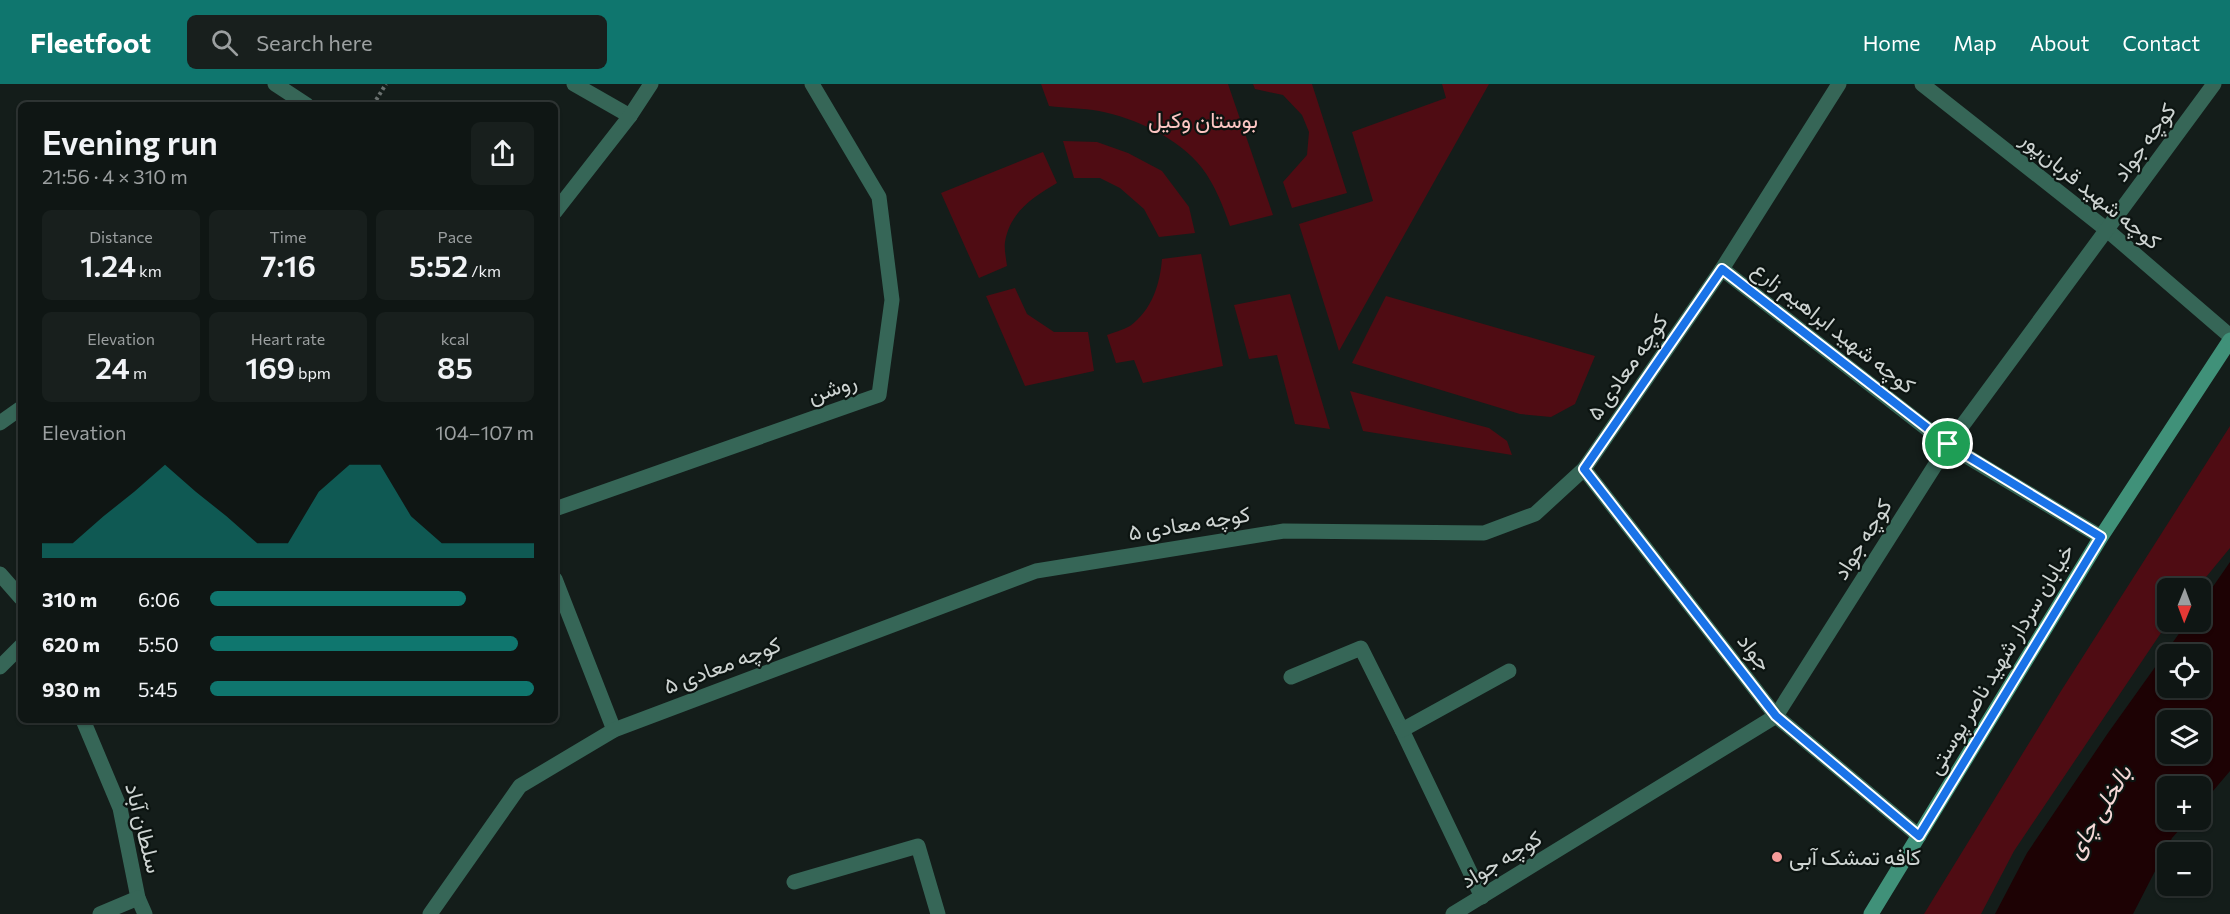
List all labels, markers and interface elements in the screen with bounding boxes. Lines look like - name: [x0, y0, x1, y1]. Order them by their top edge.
- search box: [187, 15, 607, 69]
- text: Fleetfoot: [30, 25, 151, 59]
- icon: search: [208, 26, 241, 59]
- text: Search here: [256, 29, 373, 56]
- text: Home: [1863, 30, 1920, 55]
- text: Map: [1953, 30, 1997, 55]
- text: About: [2030, 30, 2089, 55]
- text: Contact: [2122, 30, 2200, 55]
- street label: کوچه جواد: [2106, 97, 2183, 187]
- park label: بوستان وکیل: [1148, 106, 1258, 134]
- text: Evening run: [42, 121, 218, 162]
- button: share: [471, 122, 534, 185]
- street label: کوچه شهید قربان‌پور: [2014, 124, 2167, 256]
- text: 21:56 · 4 × 310 m: [42, 164, 188, 188]
- text: Distance: [89, 227, 153, 246]
- text: Time: [270, 227, 306, 246]
- text: Pace: [438, 227, 472, 246]
- text: 1.24: [80, 246, 136, 283]
- text: 7:16: [260, 246, 316, 283]
- text: 5:52: [409, 246, 468, 283]
- street label: کوچه شهید ابراهیم زارع: [1746, 255, 1921, 400]
- text: km: [136, 261, 162, 280]
- text: /km: [468, 261, 501, 280]
- street label: کوچه معادی ۵: [1580, 308, 1675, 426]
- text: Elevation: [87, 329, 155, 348]
- text: Heart rate: [251, 329, 325, 348]
- text: kcal: [441, 329, 469, 348]
- text: 24: [95, 348, 130, 385]
- text: 169: [245, 348, 295, 385]
- text: 85: [437, 348, 473, 385]
- text: m: [130, 363, 147, 382]
- text: bpm: [295, 363, 331, 382]
- street label: روشن: [804, 367, 860, 409]
- pin: [1922, 418, 1973, 469]
- text: Elevation: [42, 420, 127, 444]
- text: 104–107 m: [435, 420, 534, 444]
- icon: arrive: [1931, 427, 1964, 460]
- street label: کوچه جواد: [1826, 493, 1899, 585]
- street label: کوچه معادی ۵: [1126, 499, 1252, 547]
- street label: خیابان سردار شهید ناصر پوستی: [1920, 539, 2081, 780]
- north arrow: [2157, 578, 2211, 632]
- map controls: [2157, 578, 2211, 896]
- text: 310 m: [42, 587, 97, 611]
- text: 6:06: [138, 587, 180, 611]
- street label: جواد: [1732, 628, 1778, 676]
- street label: کوچه معادی ۵: [659, 630, 785, 701]
- text: 620 m: [42, 632, 100, 656]
- text: 5:50: [138, 632, 179, 656]
- button: locate: [2157, 644, 2211, 698]
- text: 930 m: [42, 677, 100, 701]
- text: 5:45: [138, 677, 178, 701]
- button: layers: [2157, 710, 2211, 764]
- water label: بالخلی چای: [2059, 759, 2140, 865]
- button: +: [2157, 776, 2211, 830]
- street label: سلطان آباد: [120, 780, 169, 876]
- street label: کوچه جواد: [1455, 824, 1548, 895]
- button: −: [2157, 842, 2211, 896]
- place label: کافه تمشک آبی: [1789, 843, 1921, 871]
- marker: کافه تمشک آبی: [1770, 850, 1784, 864]

